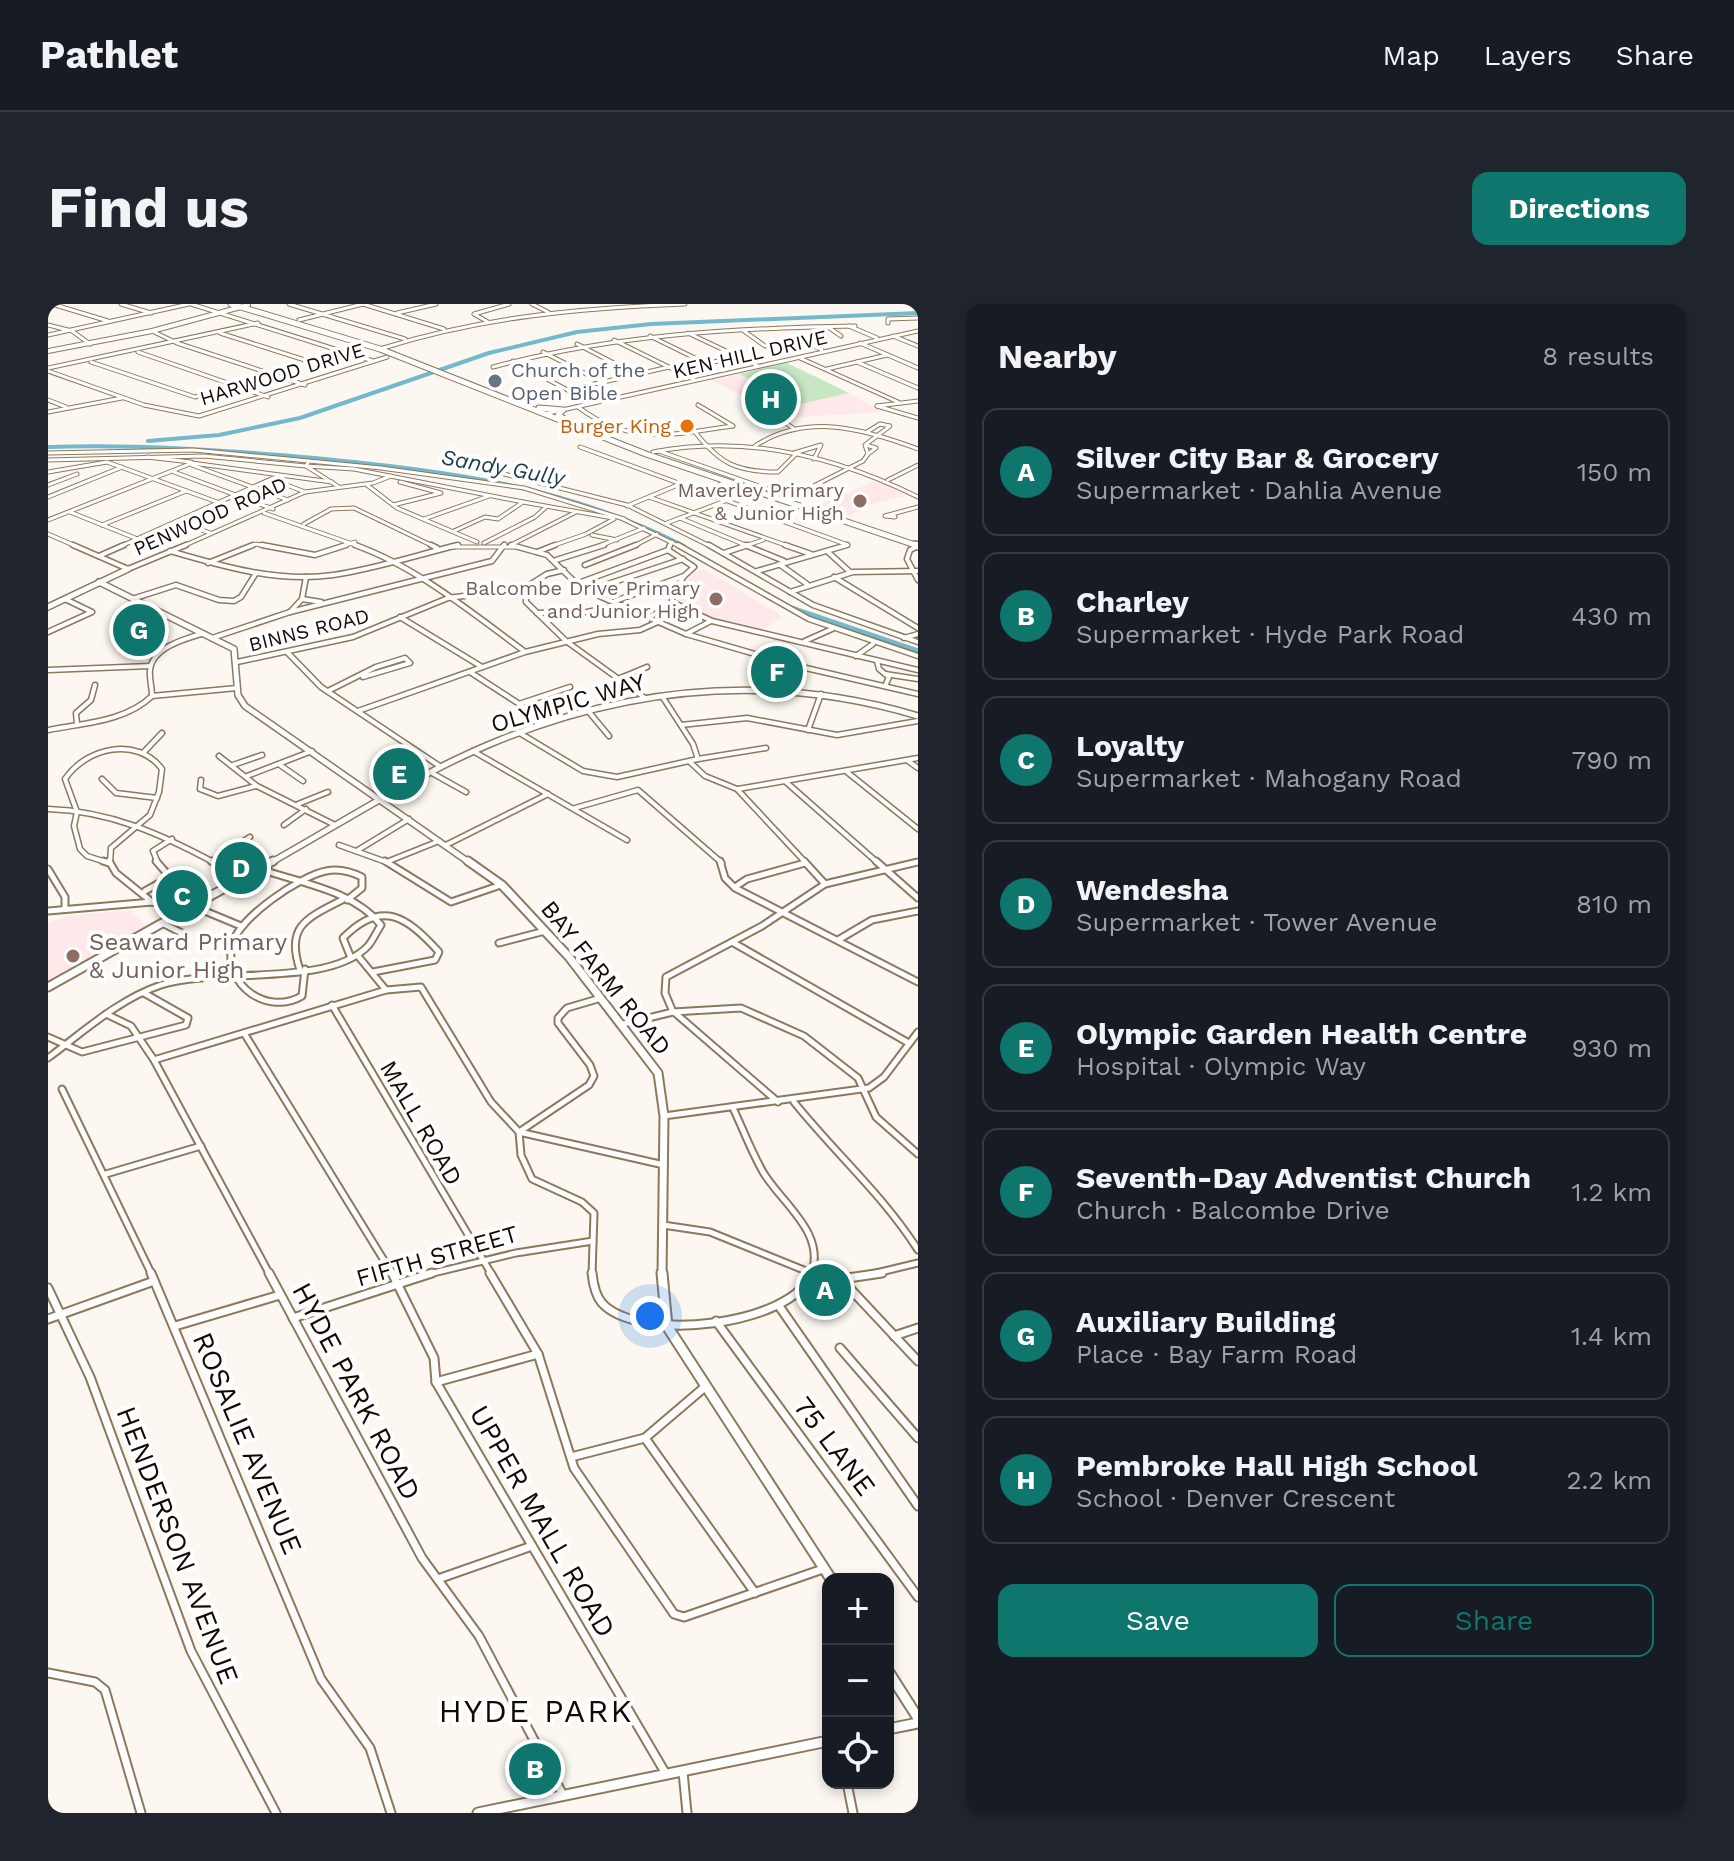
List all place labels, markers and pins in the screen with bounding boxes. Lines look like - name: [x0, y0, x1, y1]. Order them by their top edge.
- place label: Church of the Open Bible: [511, 358, 645, 405]
- pin: H: [745, 369, 797, 429]
- marker: Church of the Open Bible: [486, 372, 504, 390]
- place label: Burger King: [560, 414, 671, 438]
- marker: Burger King: [678, 417, 696, 435]
- place label: Maverley Primary & Junior High: [678, 478, 845, 525]
- marker: Maverley Primary & Junior High: [851, 492, 869, 510]
- place label: Balcombe Drive Primary and Junior High: [465, 576, 701, 623]
- marker: Balcombe Drive Primary and Junior High: [707, 590, 725, 608]
- pin: G: [113, 600, 165, 660]
- pin: F: [751, 642, 803, 702]
- pin: E: [373, 744, 425, 804]
- pin: D: [215, 838, 267, 898]
- pin: C: [156, 866, 208, 926]
- place label: Seaward Primary & Junior High: [89, 928, 288, 984]
- marker: Seaward Primary & Junior High: [64, 947, 82, 965]
- pin: A: [799, 1260, 851, 1320]
- pin: B: [509, 1739, 561, 1799]

